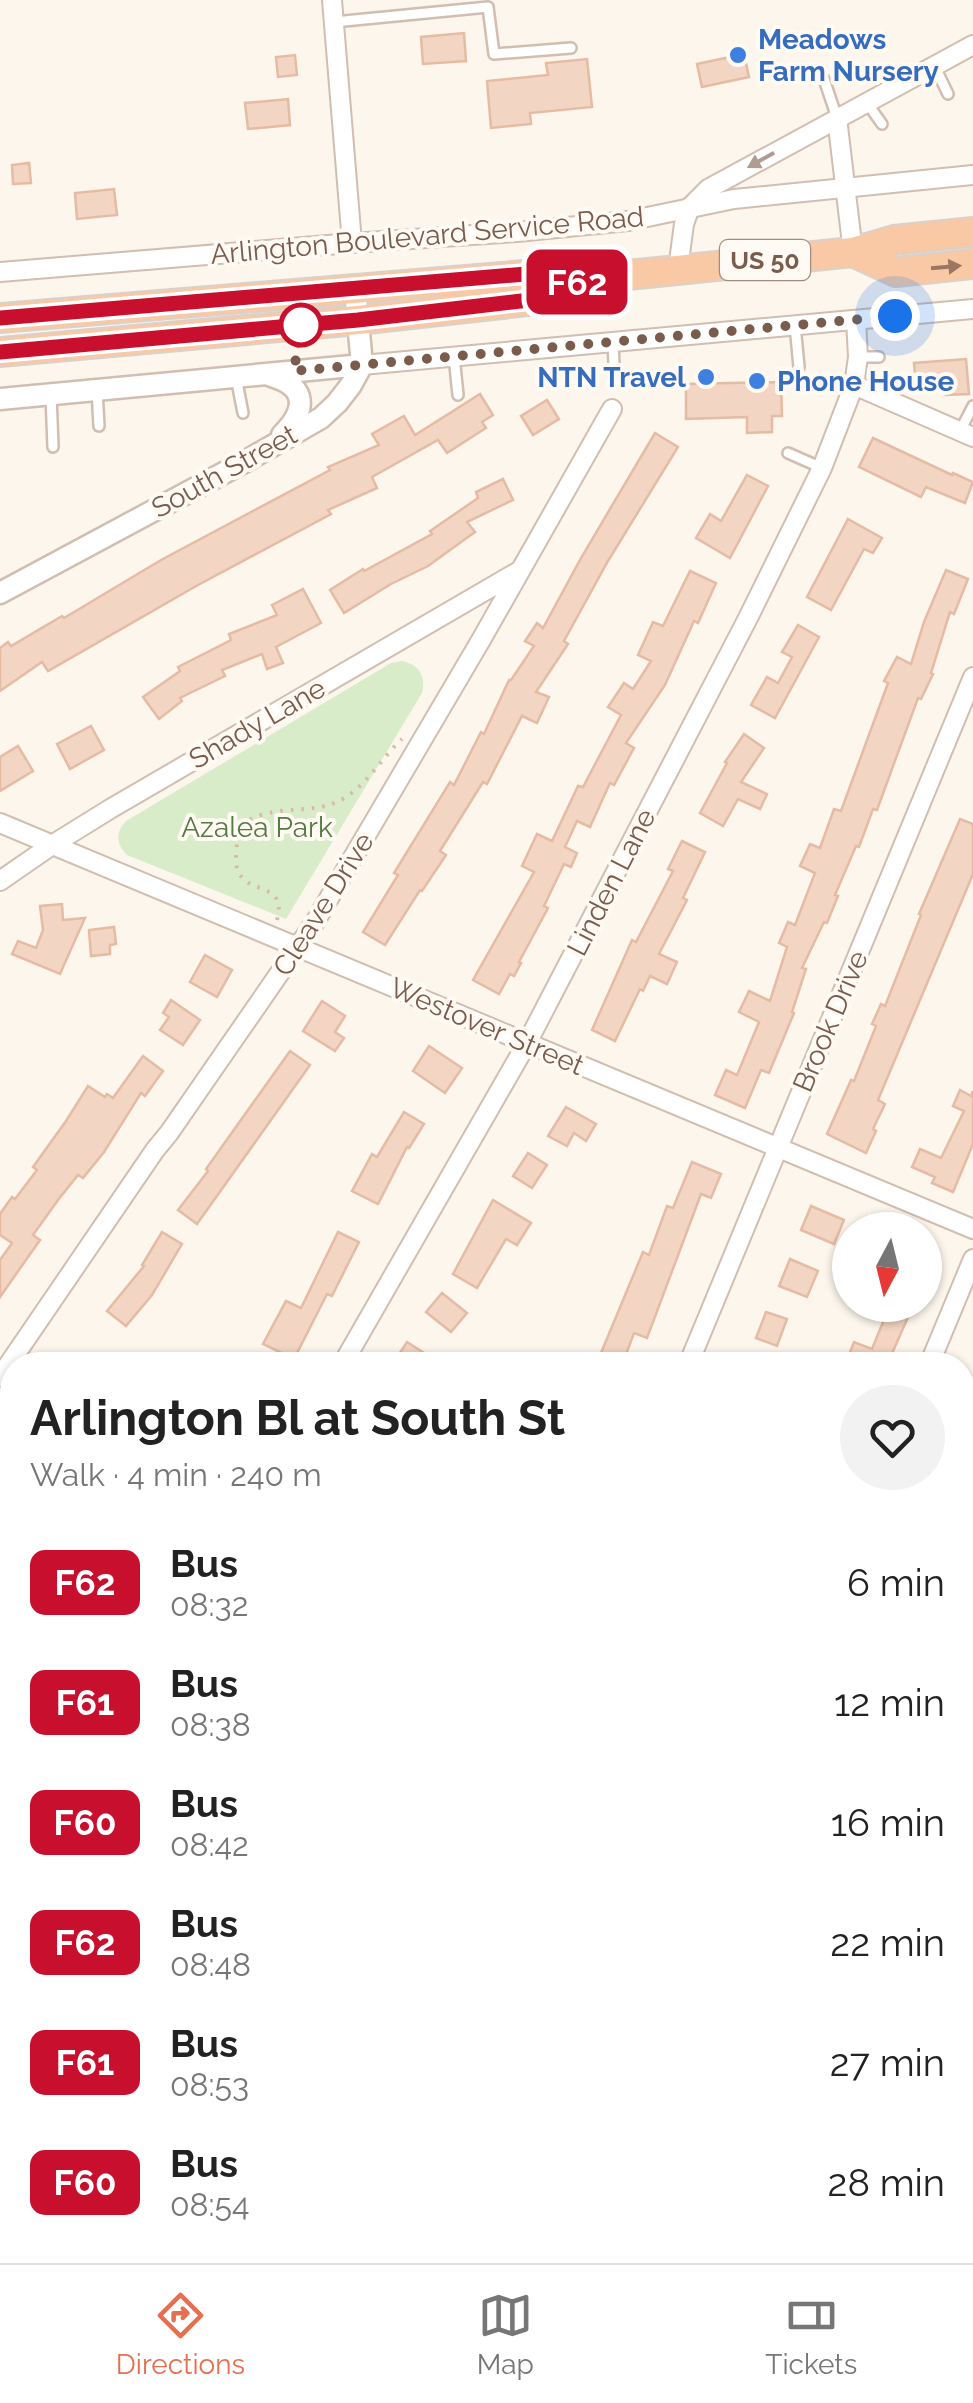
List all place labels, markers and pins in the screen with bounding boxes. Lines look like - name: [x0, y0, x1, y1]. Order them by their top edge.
- place label: Meadows Farm Nursery: [758, 23, 939, 88]
- marker: Meadows Farm Nursery: [727, 44, 749, 66]
- unlabelled marker: [280, 304, 322, 346]
- place label: NTN Travel: [537, 361, 686, 394]
- place label: Phone House: [777, 365, 954, 398]
- marker: NTN Travel: [695, 366, 717, 388]
- marker: Phone House: [746, 370, 768, 392]

